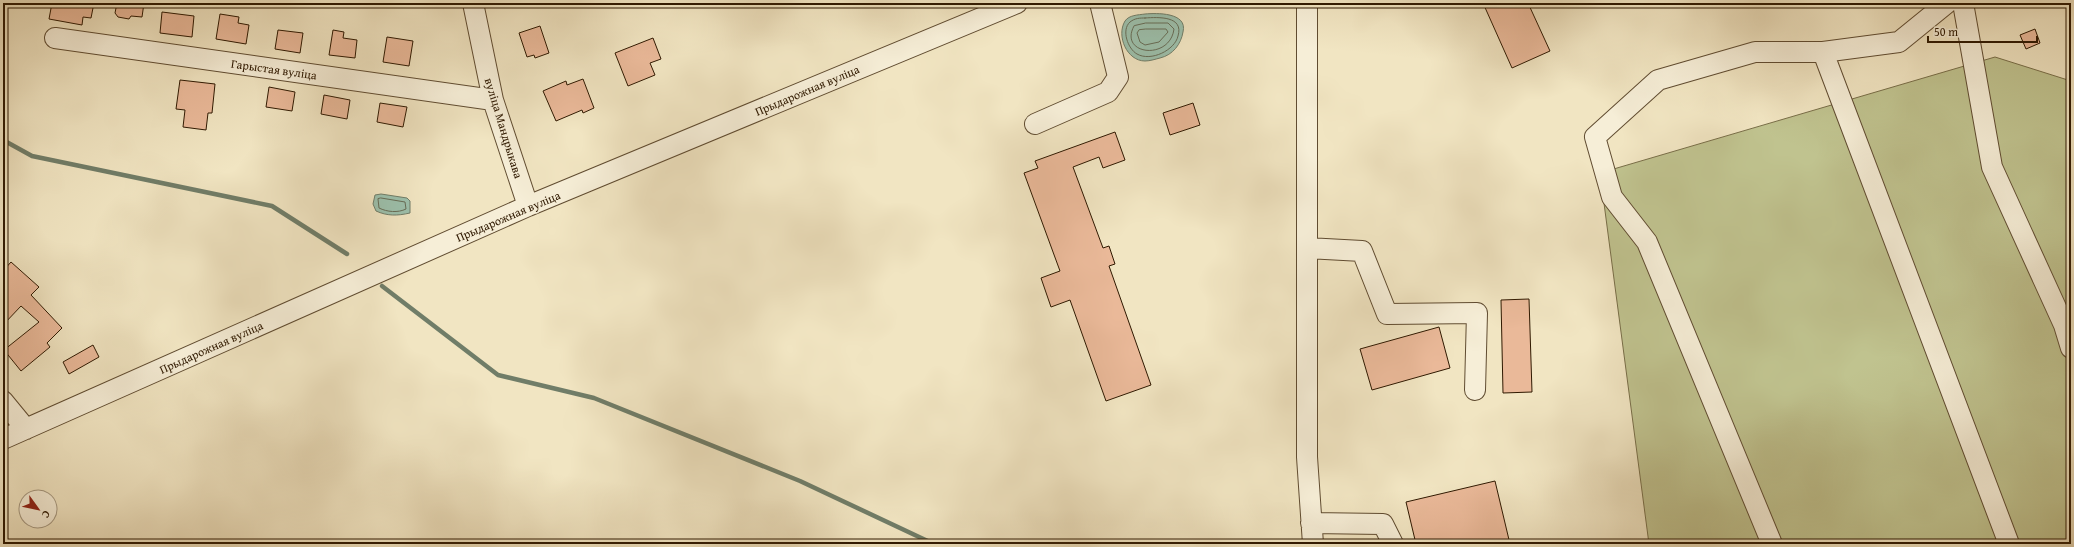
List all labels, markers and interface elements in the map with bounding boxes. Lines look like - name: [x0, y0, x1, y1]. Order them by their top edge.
- scale bar: [1928, 18, 2037, 44]
- text: 50 m: [1934, 23, 1958, 40]
- street label: Гарыстая вуліца: [230, 55, 318, 83]
- street label: Прыдарожная вуліца: [752, 60, 862, 120]
- street label: вуліца Мандрыкава: [481, 76, 527, 181]
- street label: Прыдарожная вуліца: [453, 186, 563, 246]
- street label: Прыдарожная вуліца: [156, 316, 266, 378]
- north arrow: [18, 489, 58, 529]
- text: С: [38, 507, 55, 521]

